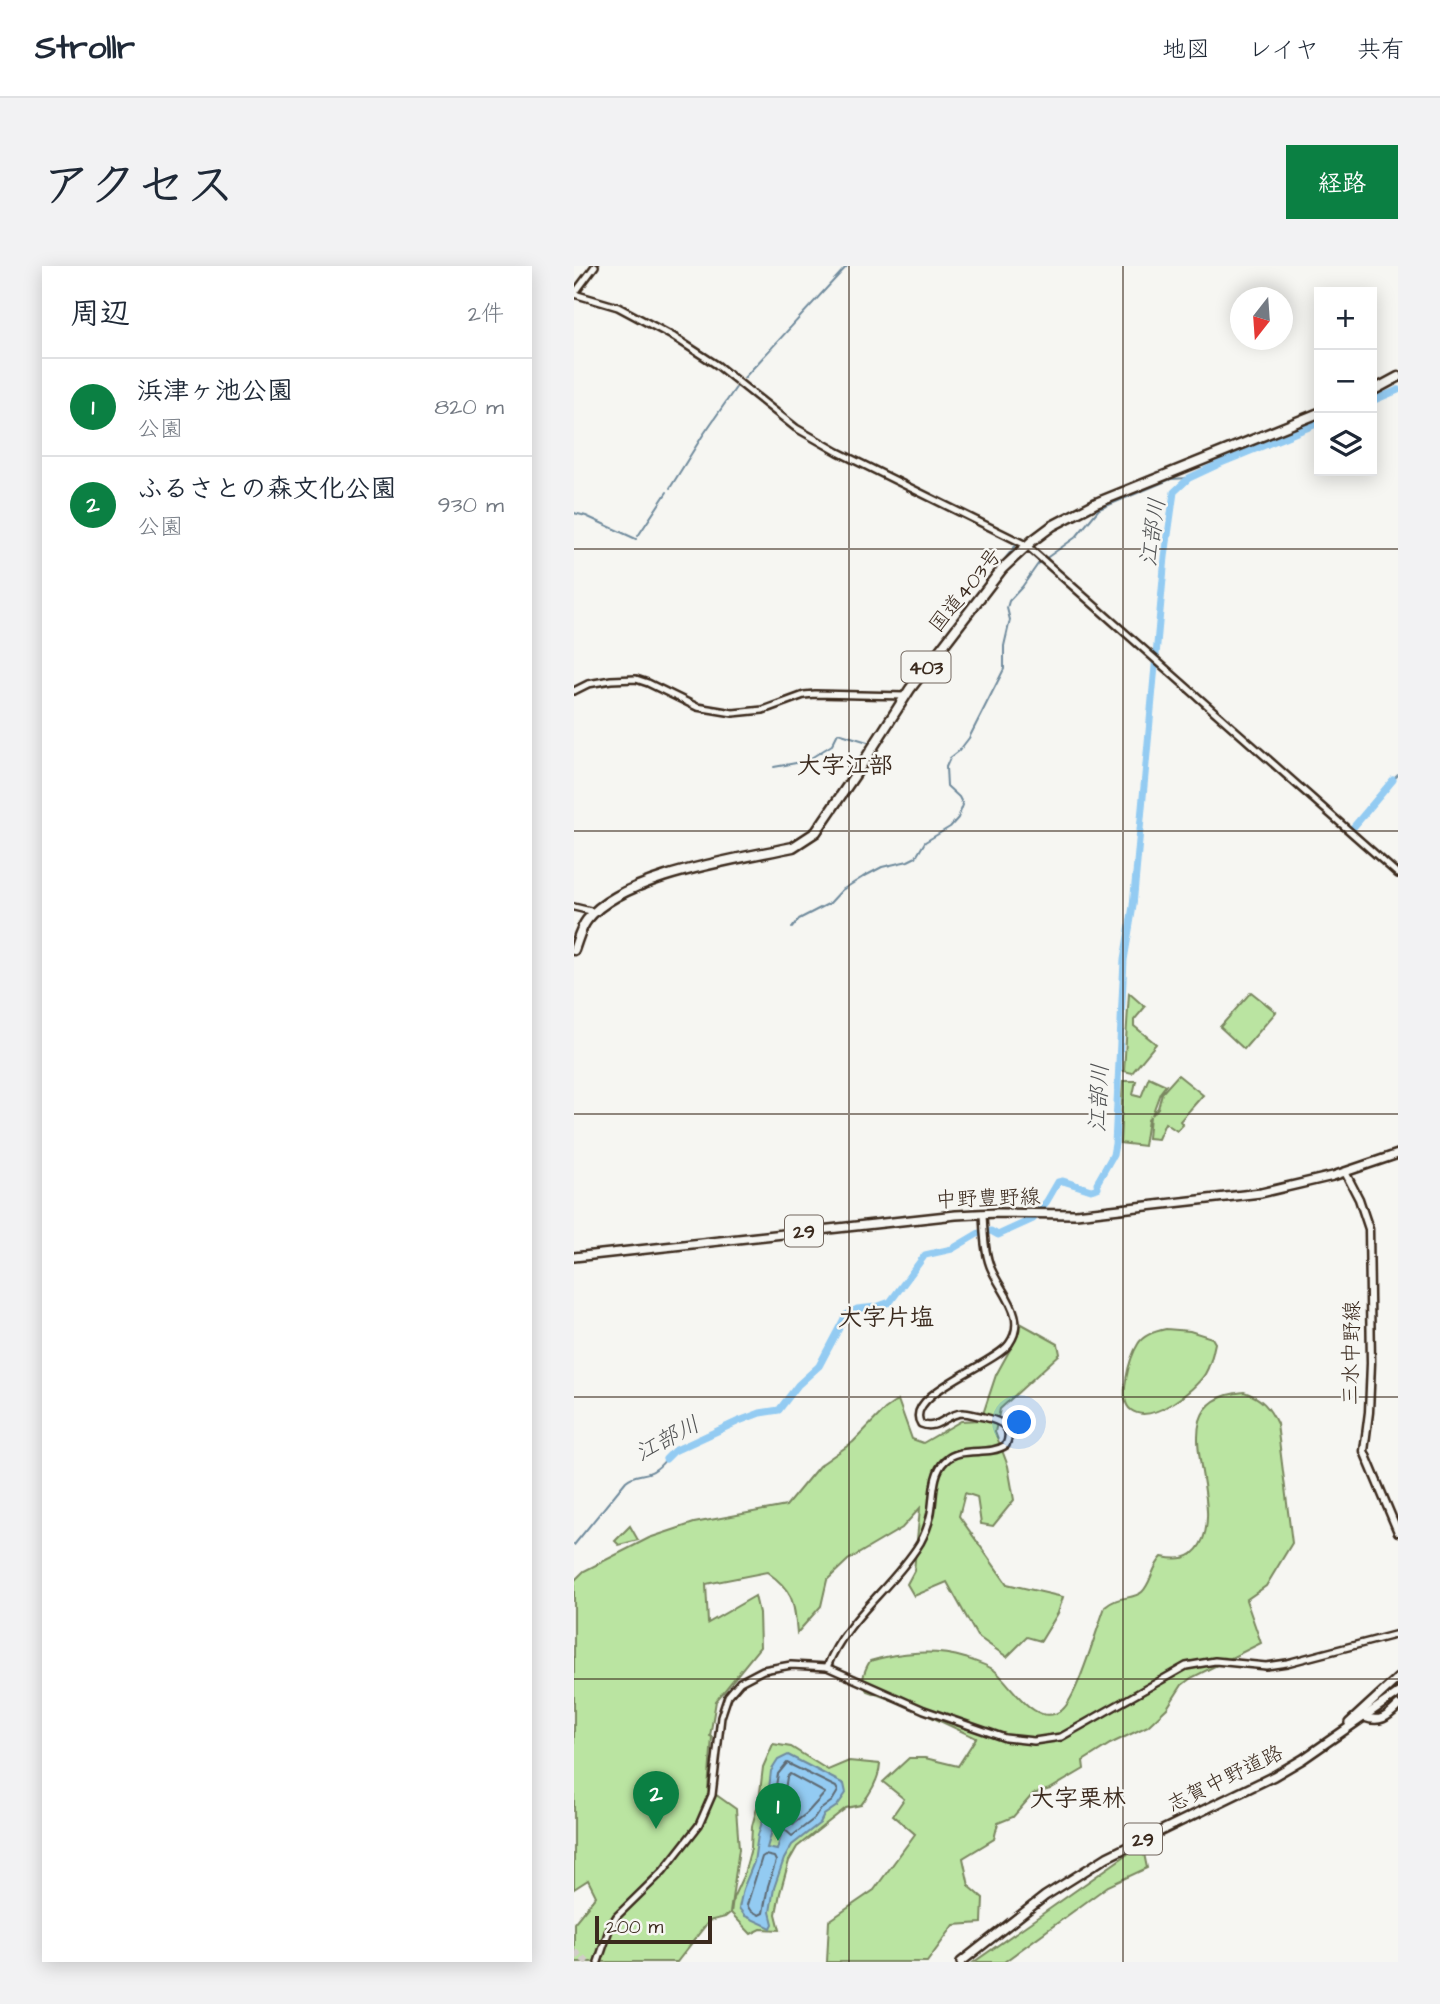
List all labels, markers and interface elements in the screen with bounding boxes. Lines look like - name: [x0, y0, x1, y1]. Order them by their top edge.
- text: Strollr: [35, 25, 135, 71]
- text: 地図: [1162, 33, 1210, 67]
- text: レイヤ: [1248, 33, 1319, 67]
- text: 共有: [1357, 33, 1405, 67]
- button: 経路: [1286, 145, 1398, 219]
- text: アクセス: [42, 153, 235, 221]
- north arrow: [1230, 287, 1293, 350]
- map controls: [1314, 287, 1377, 476]
- button: +: [1314, 287, 1377, 350]
- text: 周辺: [70, 293, 130, 335]
- text: 2件: [468, 298, 504, 330]
- button: −: [1314, 350, 1377, 413]
- text: 浜津ヶ池公園: [137, 373, 293, 409]
- text: 1: [92, 391, 94, 423]
- text: 820 m: [434, 391, 504, 423]
- text: 公園: [137, 413, 183, 445]
- button: layers: [1314, 413, 1377, 476]
- text: ふるさとの森文化公園: [137, 471, 396, 507]
- text: 2: [86, 489, 100, 521]
- text: 930 m: [438, 489, 504, 521]
- water label: 江部川: [1132, 496, 1174, 569]
- text: 公園: [137, 511, 183, 543]
- street label: 国道403号: [922, 542, 1009, 639]
- road number: 403: [902, 652, 950, 682]
- district label: 大字江部: [797, 749, 893, 783]
- water label: 江部川: [1081, 1063, 1117, 1133]
- street label: 中野豊野線: [935, 1182, 1041, 1215]
- road number: 29: [785, 1216, 823, 1247]
- street label: 三水中野線: [1336, 1300, 1367, 1406]
- district label: 大字片塩: [838, 1301, 934, 1335]
- your location: [1002, 1405, 1036, 1439]
- water label: 江部川: [629, 1409, 705, 1469]
- street label: 志賀中野道路: [1162, 1738, 1288, 1819]
- pin: 2: [633, 1771, 679, 1829]
- district label: 大字栗林: [1030, 1782, 1126, 1816]
- pin: 1: [755, 1783, 801, 1841]
- road number: 29: [1124, 1824, 1162, 1854]
- scale bar: [595, 1913, 712, 1945]
- text: 200 m: [606, 1914, 663, 1941]

